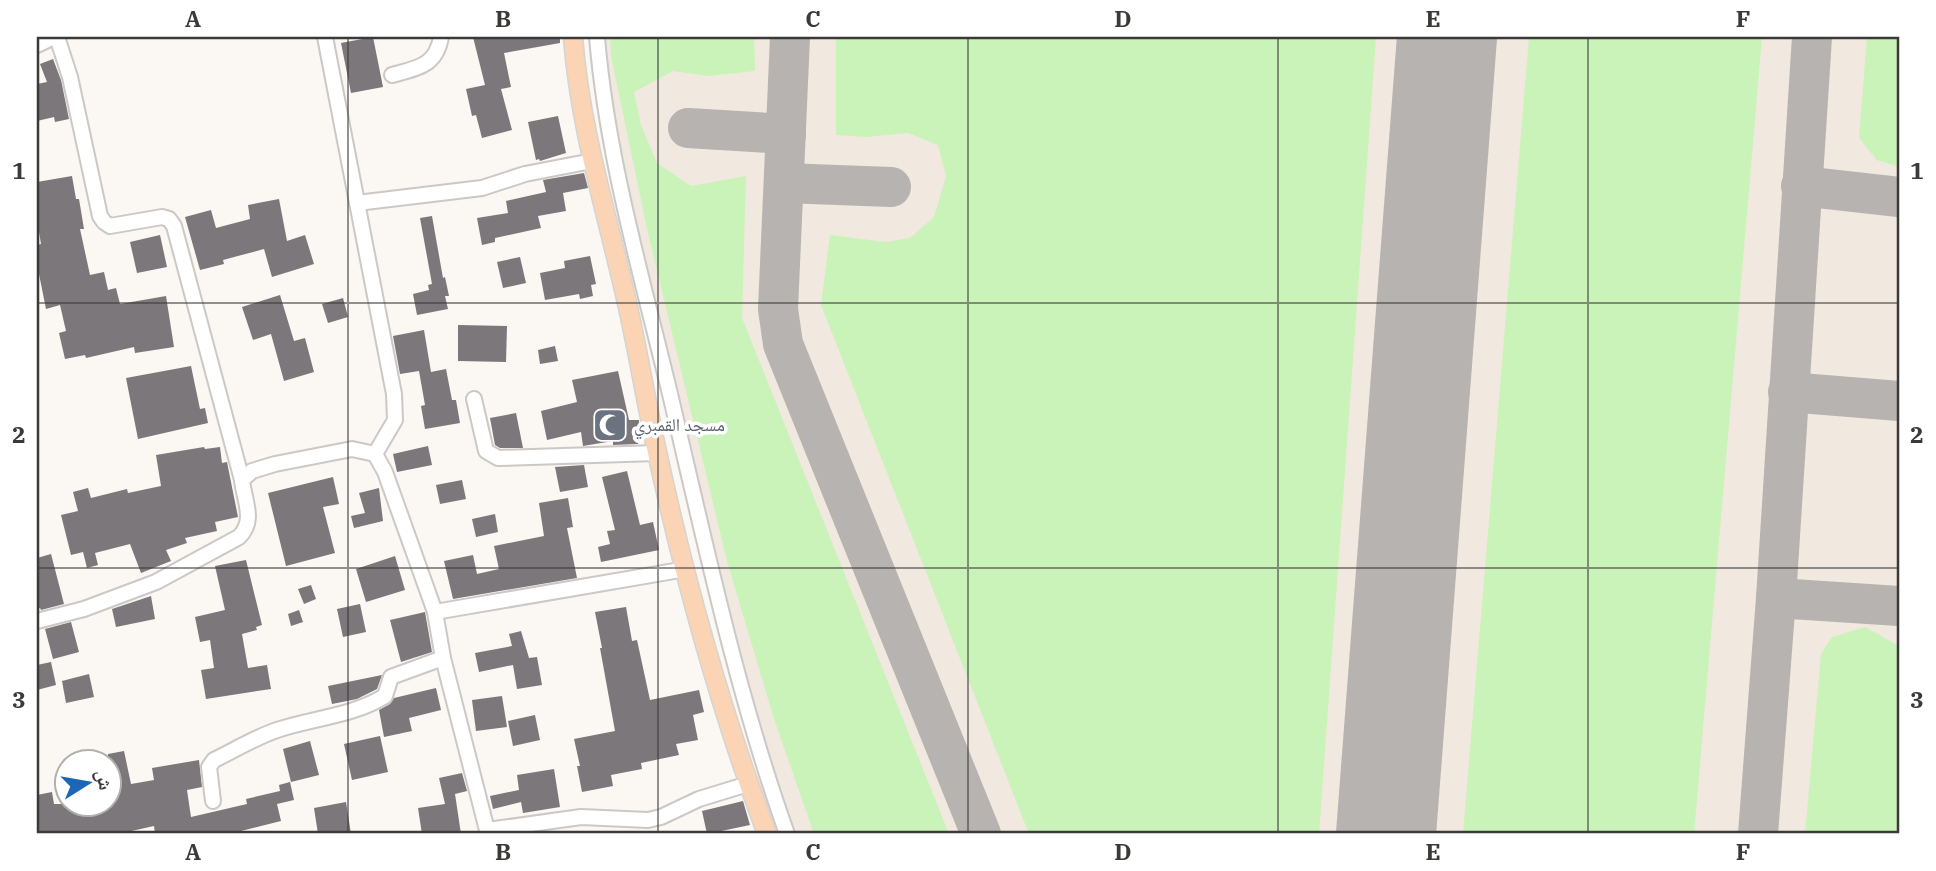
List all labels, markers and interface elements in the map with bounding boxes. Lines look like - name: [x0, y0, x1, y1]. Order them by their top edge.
- text: A: [185, 3, 201, 33]
- text: B: [495, 3, 511, 33]
- text: C: [805, 3, 821, 33]
- text: D: [1114, 3, 1132, 33]
- text: E: [1425, 3, 1441, 33]
- text: F: [1736, 3, 1750, 33]
- text: 1: [12, 155, 26, 185]
- text: 1: [1910, 155, 1924, 185]
- mosque icon: مسجد القمبري: [591, 406, 629, 444]
- place label: مسجد القمبري: [634, 413, 725, 440]
- text: 2: [12, 419, 26, 449]
- text: 2: [1910, 419, 1924, 449]
- text: 3: [12, 684, 26, 714]
- text: 3: [1910, 684, 1924, 714]
- north arrow: [52, 748, 122, 818]
- text: ش: [91, 768, 118, 792]
- text: A: [185, 836, 201, 866]
- text: B: [495, 836, 511, 866]
- text: C: [805, 836, 821, 866]
- text: D: [1114, 836, 1132, 866]
- text: E: [1425, 836, 1441, 866]
- text: F: [1736, 836, 1750, 866]

